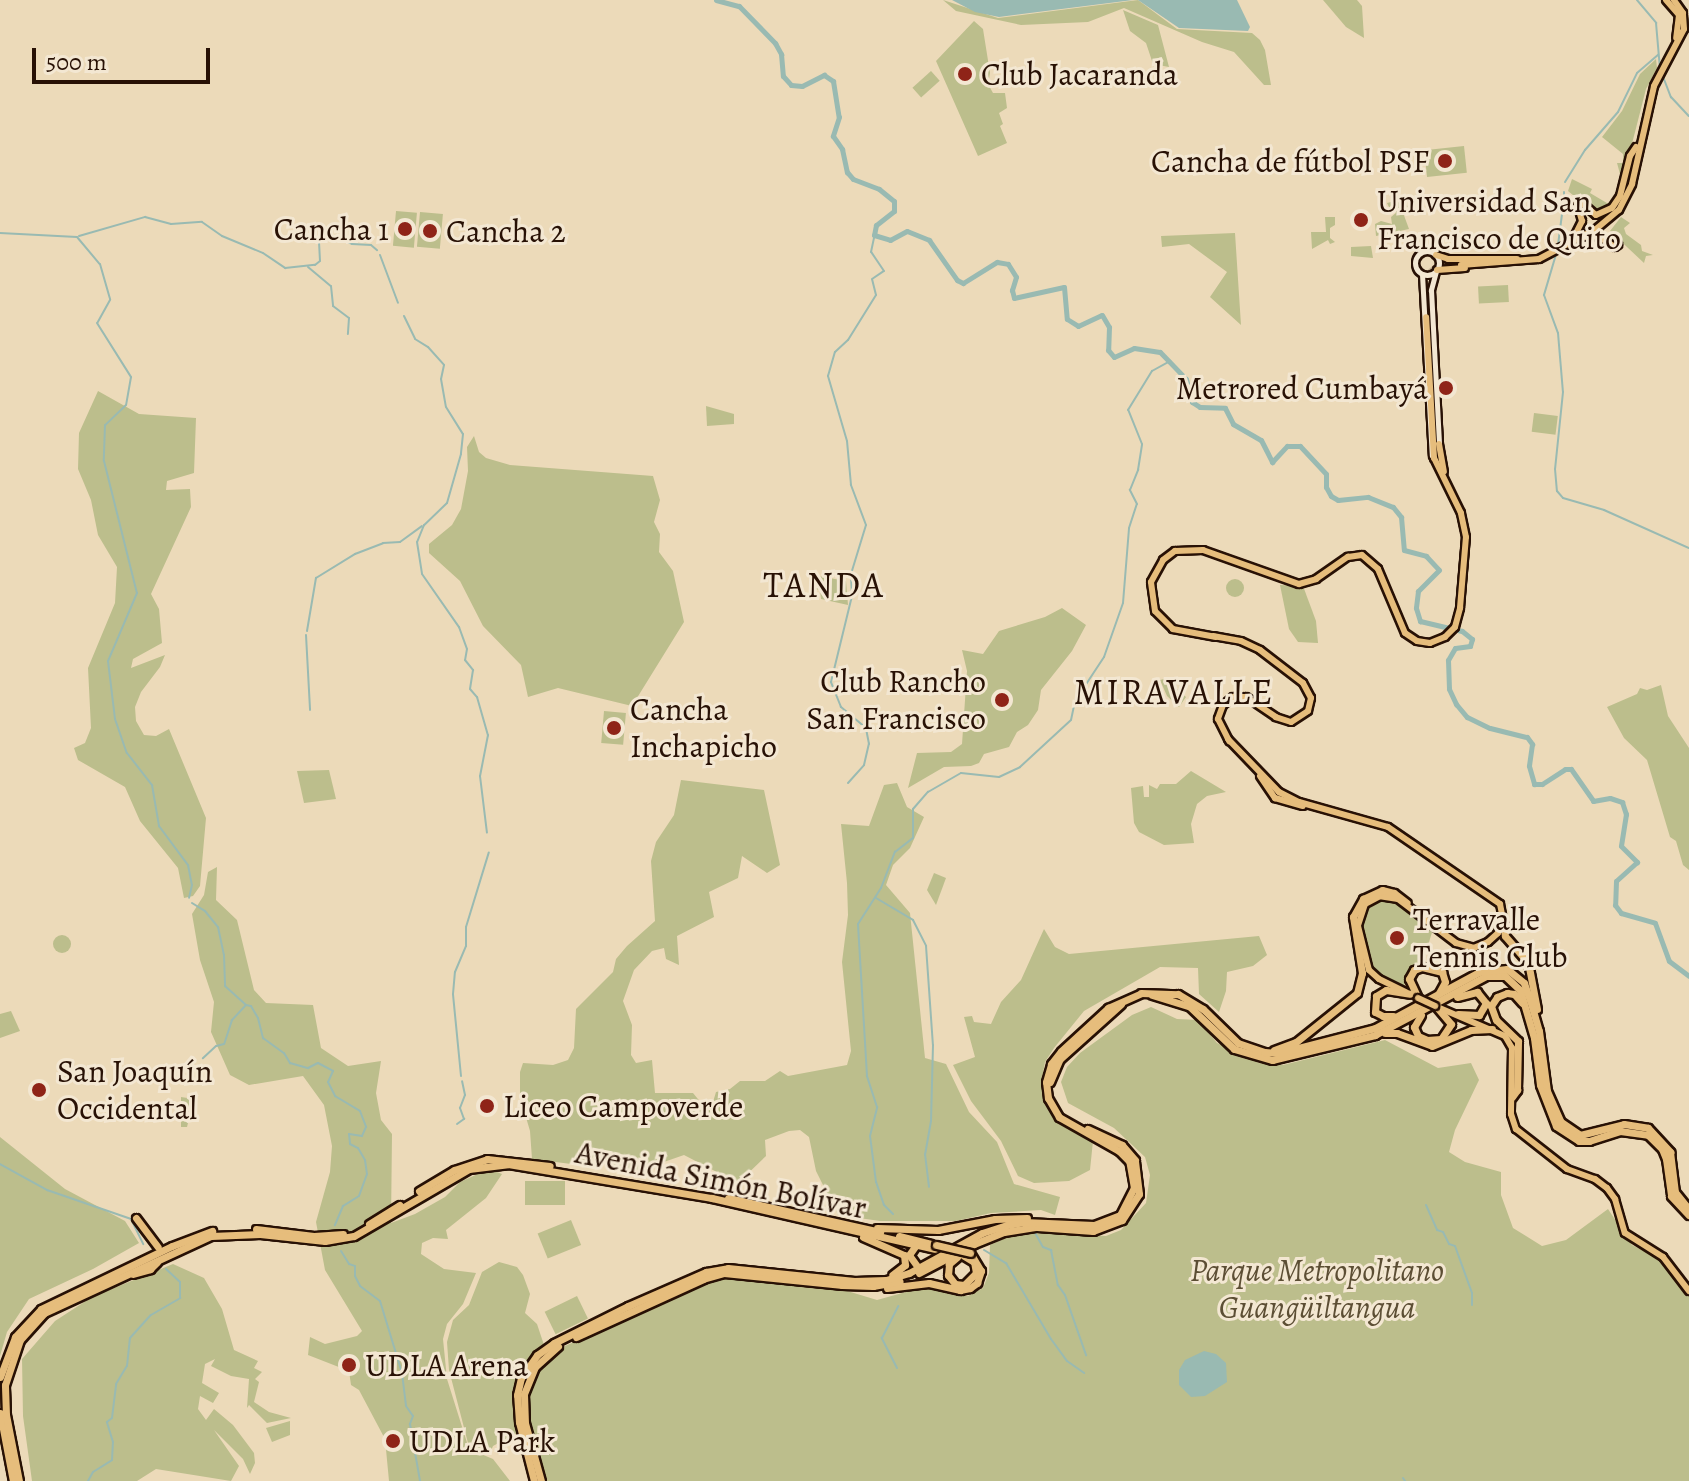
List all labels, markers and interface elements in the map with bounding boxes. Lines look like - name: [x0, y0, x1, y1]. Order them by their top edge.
- scale bar: [36, 32, 214, 82]
- text: 500 m: [46, 46, 107, 78]
- place label: Club Jacaranda: [981, 55, 1178, 93]
- marker: Club Jacaranda: [956, 65, 974, 83]
- place label: Cancha de fútbol PSF: [1151, 142, 1429, 180]
- marker: Cancha de fútbol PSF: [1436, 152, 1454, 170]
- place label: Universidad San Francisco de Quito: [1377, 183, 1621, 258]
- place label: Cancha 1: [274, 210, 389, 248]
- marker: Universidad San Francisco de Quito: [1352, 211, 1370, 229]
- place label: Cancha 2: [446, 212, 566, 250]
- marker: Cancha 1: [396, 220, 414, 238]
- marker: Cancha 2: [421, 222, 439, 240]
- place label: Metrored Cumbayá: [1176, 369, 1428, 407]
- marker: Metrored Cumbayá: [1435, 377, 1457, 399]
- district label: TANDA: [763, 563, 885, 607]
- place label: Club Rancho San Francisco: [806, 663, 986, 738]
- district label: MIRAVALLE: [1074, 670, 1274, 714]
- place label: Cancha Inchapicho: [630, 691, 777, 766]
- marker: Club Rancho San Francisco: [993, 691, 1011, 709]
- marker: Cancha Inchapicho: [605, 719, 623, 737]
- place label: Terravalle Tennis Club: [1413, 901, 1568, 976]
- marker: Terravalle Tennis Club: [1388, 929, 1406, 947]
- place label: San Joaquín Occidental: [57, 1053, 213, 1128]
- marker: San Joaquín Occidental: [28, 1079, 50, 1101]
- place label: Liceo Campoverde: [503, 1087, 743, 1125]
- marker: Liceo Campoverde: [478, 1097, 496, 1115]
- street label: Avenida Simón Bolívar: [572, 1133, 870, 1227]
- park label: Parque Metropolitano Guangüiltangua: [1190, 1252, 1444, 1327]
- place label: UDLA Arena: [365, 1346, 528, 1384]
- marker: UDLA Arena: [340, 1356, 358, 1374]
- place label: UDLA Park: [409, 1422, 555, 1460]
- marker: UDLA Park: [384, 1432, 402, 1450]

